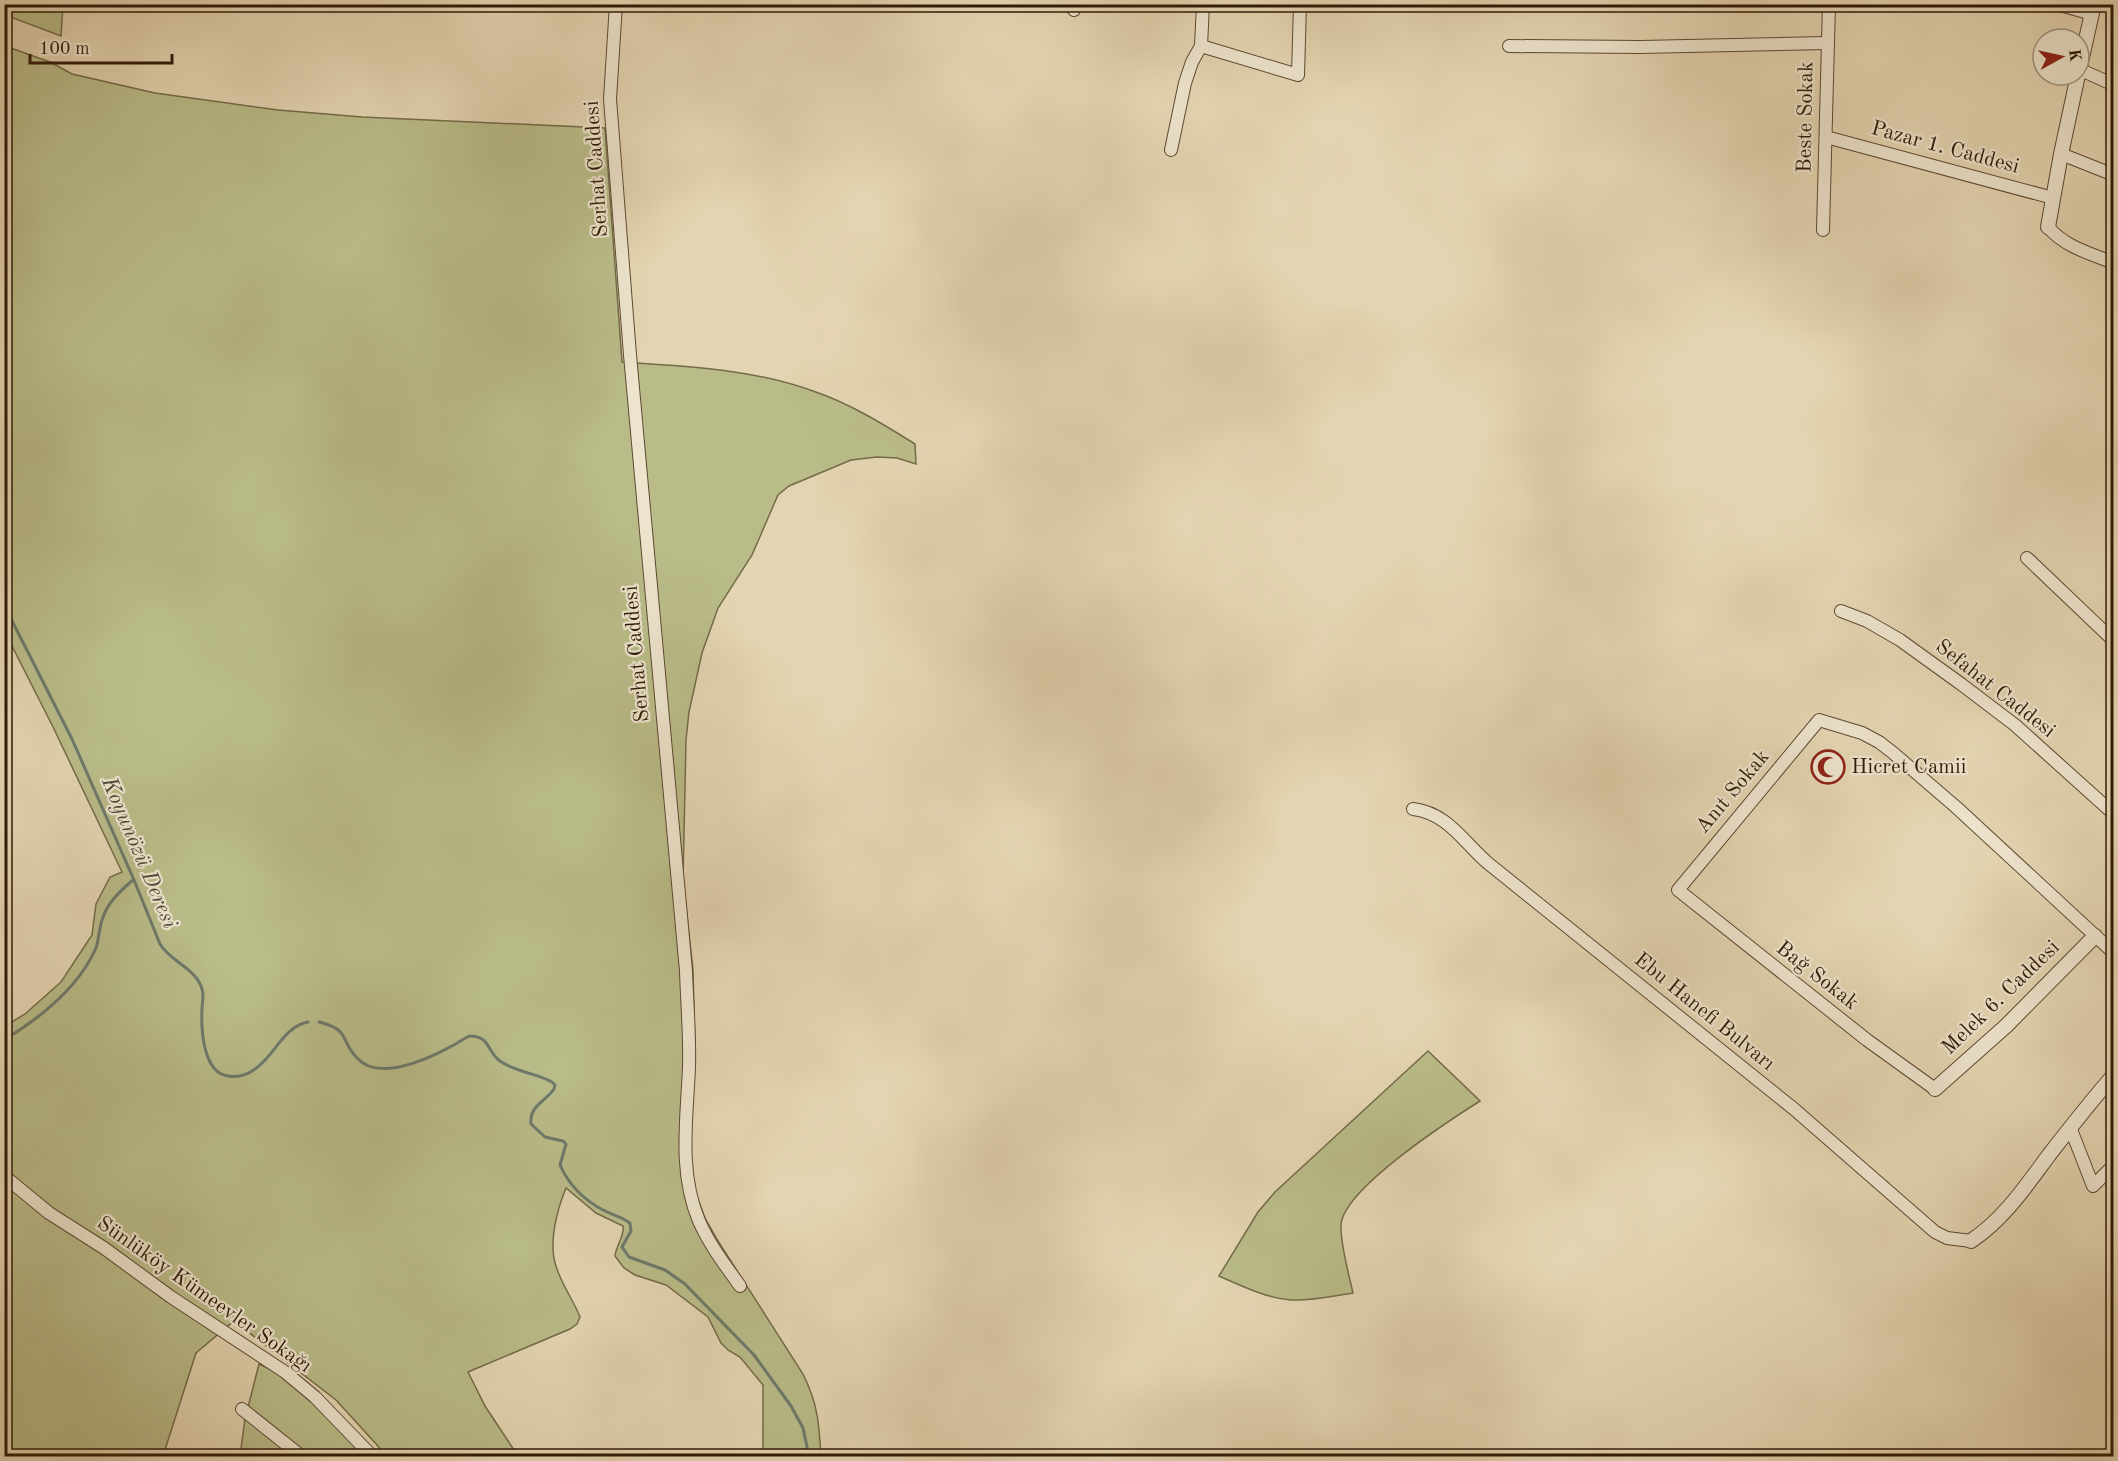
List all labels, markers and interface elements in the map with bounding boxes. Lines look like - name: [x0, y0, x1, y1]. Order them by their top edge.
- scale bar: [30, 27, 172, 65]
- north arrow: [2031, 27, 2091, 87]
- text: 100 m: [39, 40, 90, 58]
- text: K: [2065, 48, 2083, 62]
- street label: Beste Sokak: [1795, 61, 1817, 173]
- street label: Serhat Caddesi: [582, 100, 612, 238]
- street label: Pazar 1. Caddesi: [1869, 118, 2021, 178]
- street label: Serhat Caddesi: [621, 585, 653, 723]
- street label: Sefahat Caddesi: [1931, 636, 2059, 742]
- street label: Anıt Sokak: [1692, 746, 1774, 838]
- mosque icon: Hicret Camii: [1810, 749, 1846, 785]
- place label: Hicret Camii: [1851, 757, 1966, 778]
- water label: Koyunözü Deresi: [97, 773, 181, 933]
- street label: Melek 6. Caddesi: [1938, 937, 2064, 1059]
- street label: Bağ Sokak: [1772, 938, 1862, 1014]
- street label: Ebu Hanefi Bulvarı: [1630, 949, 1778, 1075]
- street label: Sünlüköy Kümeevler Sokağı: [93, 1213, 315, 1377]

